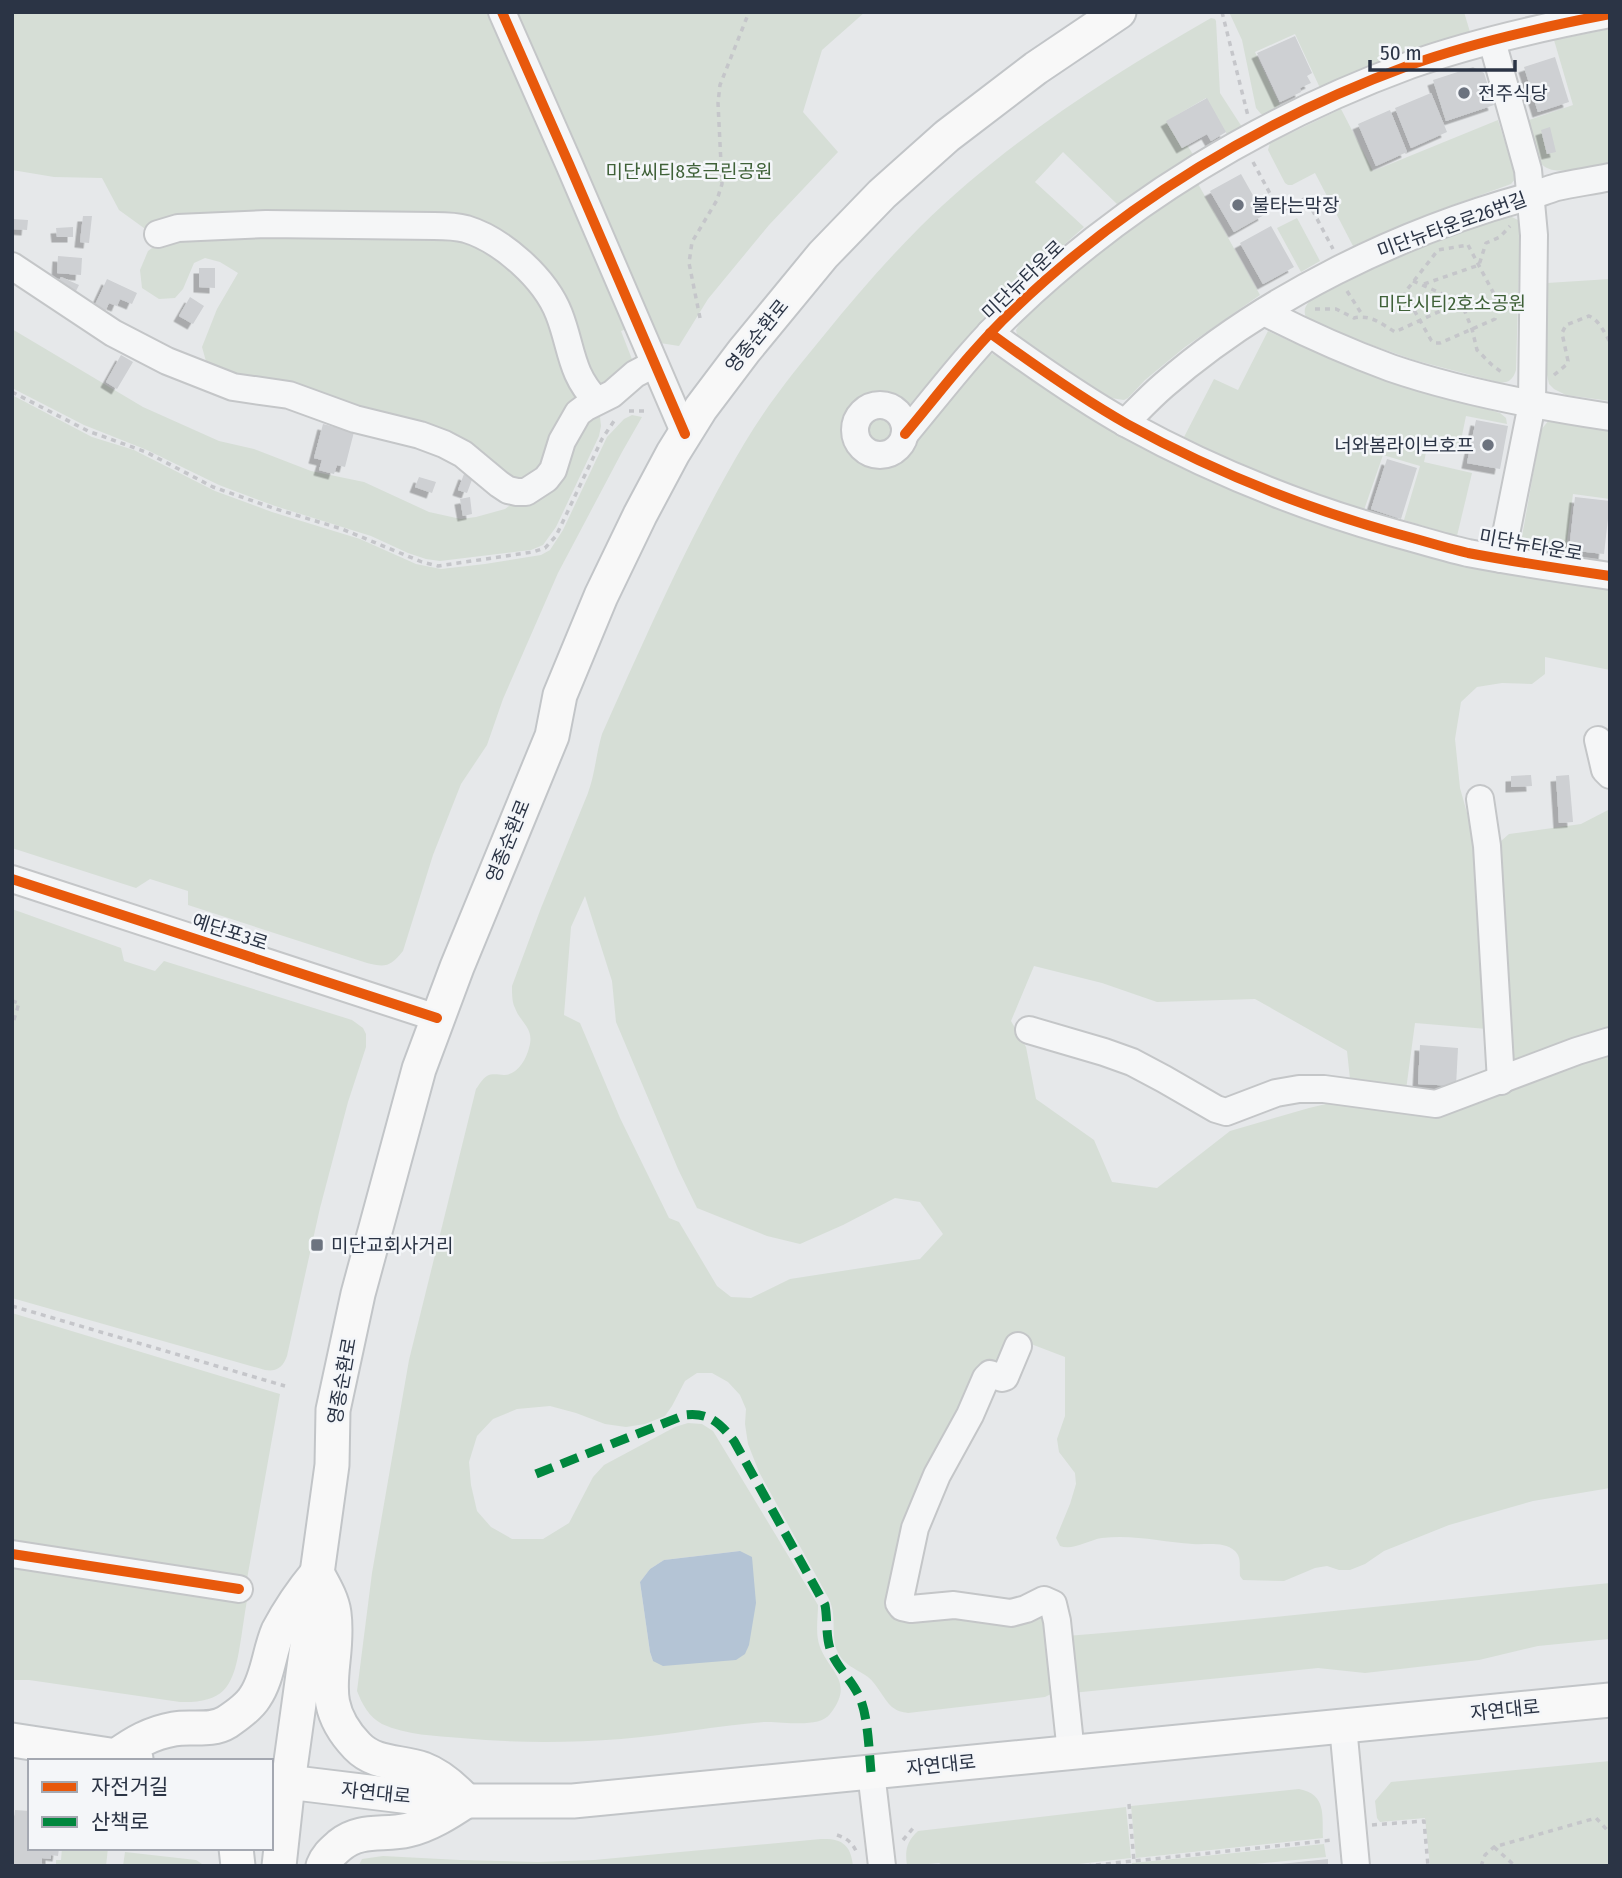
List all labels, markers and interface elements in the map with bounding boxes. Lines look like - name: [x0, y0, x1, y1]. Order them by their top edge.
- scale bar: [1370, 28, 1515, 72]
- text: 50 m: [1380, 40, 1422, 66]
- place label: 전주식당: [1478, 82, 1548, 105]
- marker: 전주식당: [1456, 85, 1472, 101]
- park label: 미단씨티8호근린공원: [606, 160, 772, 183]
- street label: 미단뉴타운로26번길: [1374, 187, 1530, 263]
- place label: 불타는막장: [1252, 194, 1339, 217]
- marker: 불타는막장: [1230, 197, 1246, 213]
- street label: 미단뉴타운로: [977, 235, 1069, 325]
- park label: 미단시티2호소공원: [1378, 292, 1526, 315]
- street label: 영종순환로: [721, 295, 793, 377]
- place label: 너와봄라이브호프: [1334, 434, 1474, 457]
- marker: 너와봄라이브호프: [1480, 437, 1496, 453]
- street label: 미단뉴타운로: [1477, 525, 1585, 565]
- street label: 영종순환로: [481, 796, 535, 886]
- street label: 예단포3로: [189, 909, 271, 955]
- place label: 미단교회사거리: [331, 1234, 453, 1257]
- marker: 미단교회사거리: [309, 1237, 325, 1253]
- street label: 영종순환로: [323, 1336, 361, 1426]
- street label: 자연대로: [1469, 1695, 1541, 1725]
- street label: 자연대로: [905, 1750, 977, 1780]
- legend: [28, 1759, 273, 1850]
- text: 자전거길: [91, 1774, 168, 1800]
- street label: 자연대로: [340, 1778, 412, 1808]
- text: 산책로: [91, 1809, 149, 1835]

